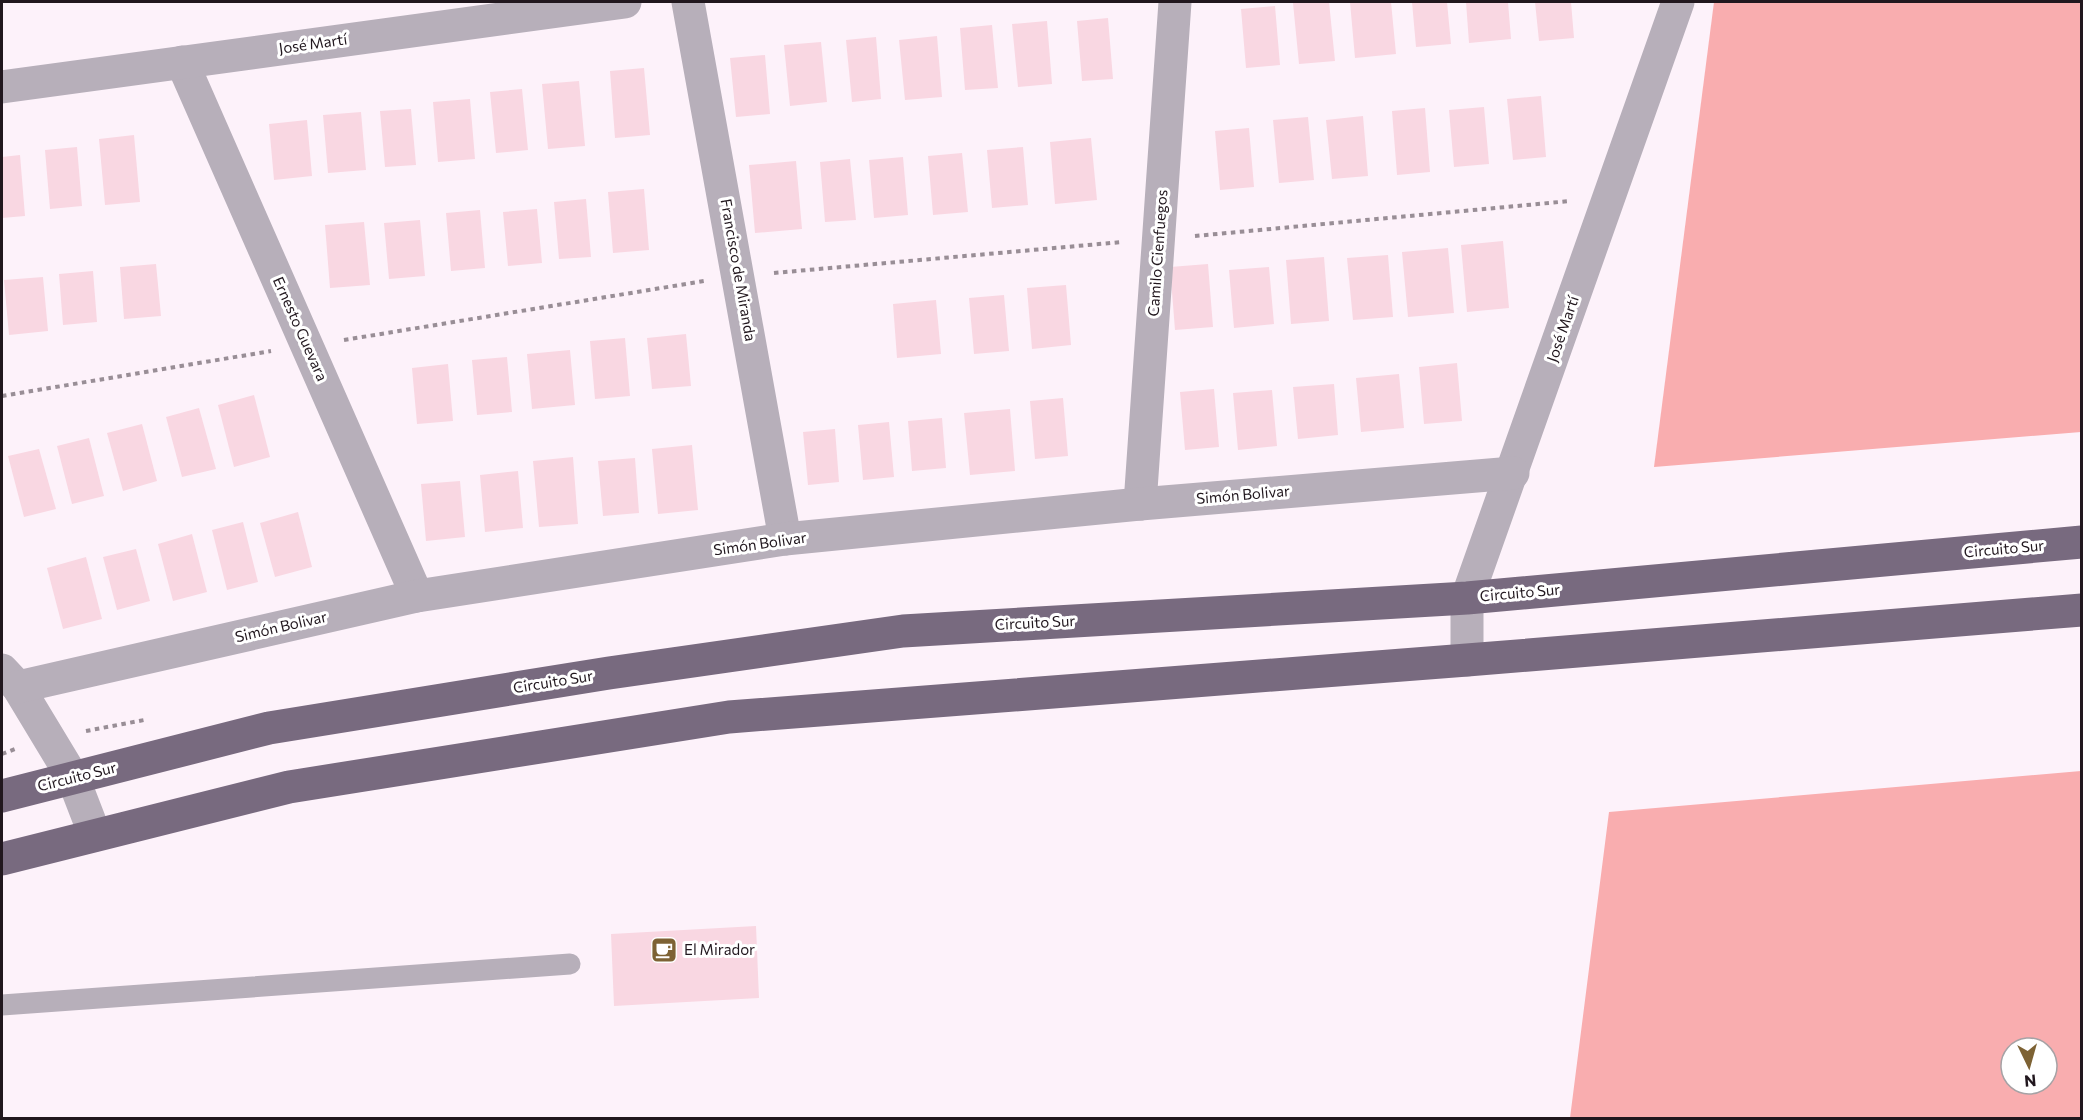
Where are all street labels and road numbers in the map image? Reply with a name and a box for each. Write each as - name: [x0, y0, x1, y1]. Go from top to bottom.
- street label: José Martí: [278, 29, 349, 57]
- street label: Camilo Cienfuegos: [1144, 189, 1170, 317]
- street label: Francisco de Miranda: [718, 197, 760, 343]
- street label: Ernesto Guevara: [270, 274, 332, 384]
- street label: José Martí: [1542, 292, 1582, 364]
- street label: Simón Bolivar: [1195, 481, 1290, 507]
- street label: Simón Bolivar: [712, 528, 808, 558]
- street label: Circuito Sur: [1963, 536, 2045, 560]
- street label: Circuito Sur: [1479, 580, 1561, 604]
- street label: Simón Bolivar: [233, 607, 329, 645]
- street label: Circuito Sur: [994, 611, 1076, 633]
- street label: Circuito Sur: [512, 666, 594, 696]
- street label: Circuito Sur: [35, 758, 118, 795]

